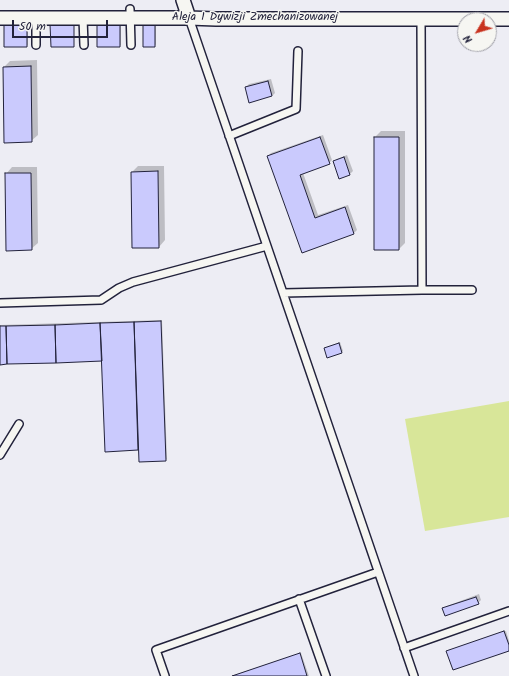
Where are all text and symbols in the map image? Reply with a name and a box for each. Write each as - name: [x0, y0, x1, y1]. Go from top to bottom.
- street label: Aleja 1 Dywizji Zmechanizowanej: [172, 11, 338, 25]
- scale bar: [14, 12, 110, 38]
- north arrow: [457, 12, 497, 52]
- text: 50 m: [19, 17, 46, 36]
- text: N: [459, 30, 478, 47]

